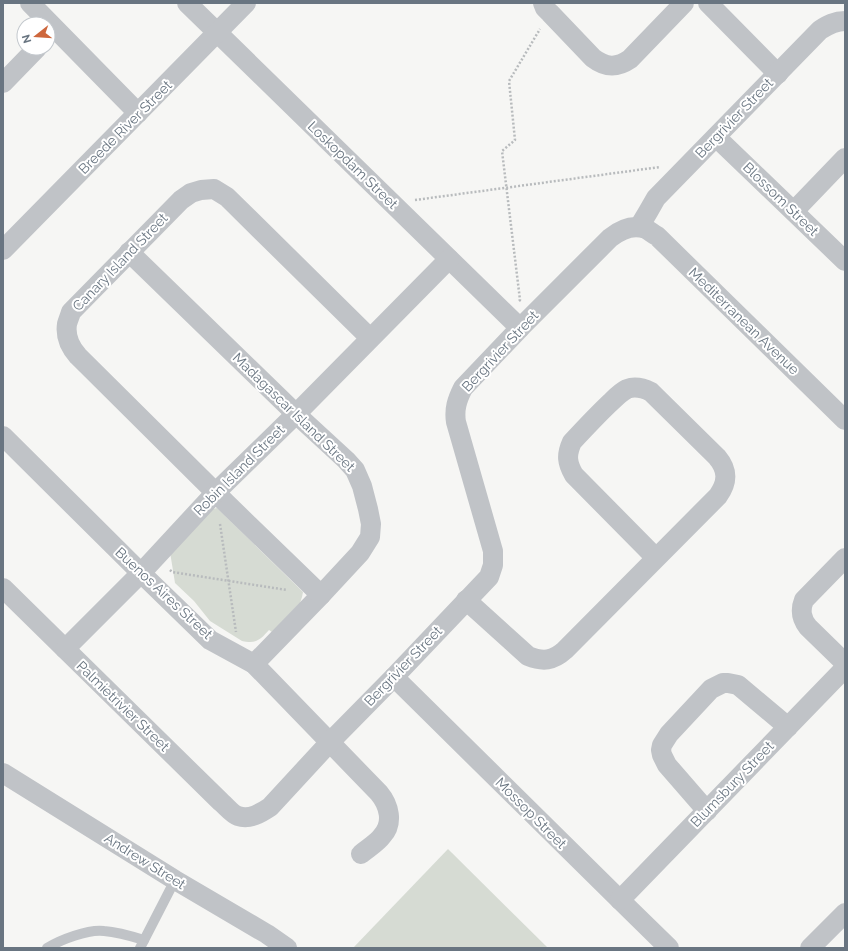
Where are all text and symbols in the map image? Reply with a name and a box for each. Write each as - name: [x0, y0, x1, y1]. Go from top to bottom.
- north arrow: [16, 16, 56, 56]
- text: N: [19, 33, 34, 45]
- street label: Bergrivier Street: [692, 75, 776, 161]
- street label: Breede River Street: [75, 77, 175, 177]
- street label: Loskopdam Street: [305, 118, 401, 212]
- street label: Blossom Street: [740, 159, 822, 239]
- street label: Canary Island Street: [69, 210, 171, 314]
- street label: Mediterranean Avenue: [686, 264, 802, 378]
- street label: Bergrivier Street: [458, 307, 542, 395]
- street label: Madagascar Island Street: [230, 349, 359, 475]
- street label: Robin Island Street: [190, 421, 288, 519]
- street label: Buenos Aires Street: [112, 544, 216, 642]
- street label: Bergrivier Street: [361, 623, 445, 709]
- street label: Palmietrivier Street: [73, 658, 173, 755]
- street label: Blumsbury Street: [687, 738, 777, 830]
- street label: Mossop Street: [492, 774, 570, 852]
- street label: Andrew Street: [102, 830, 189, 892]

